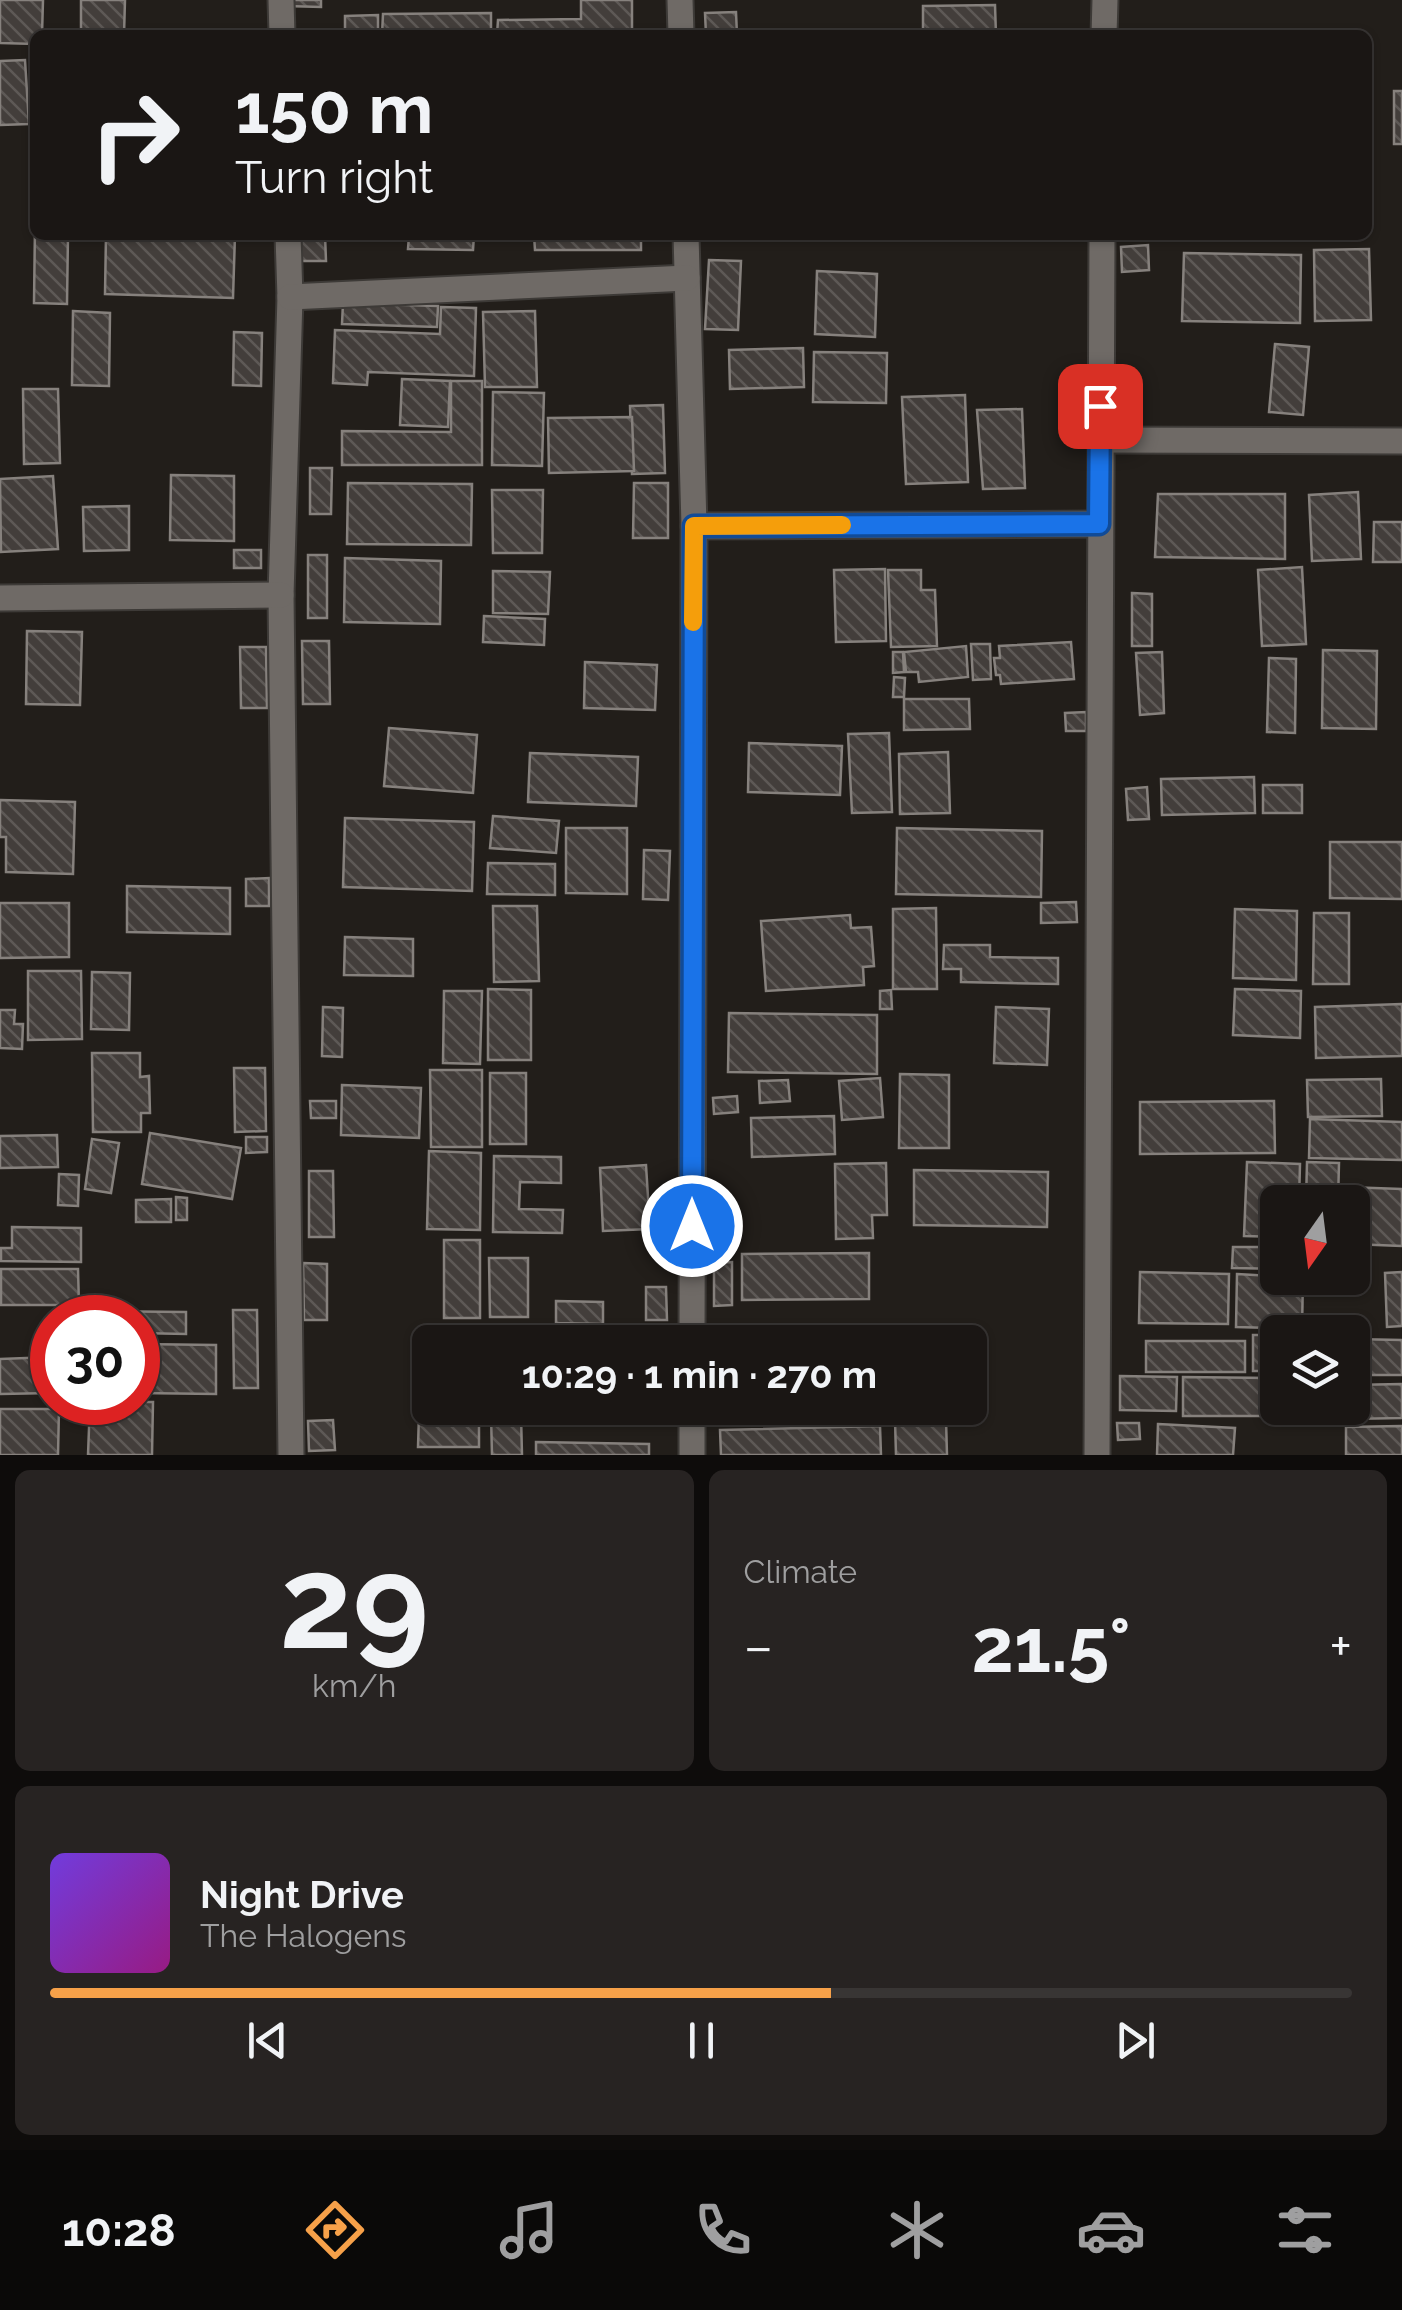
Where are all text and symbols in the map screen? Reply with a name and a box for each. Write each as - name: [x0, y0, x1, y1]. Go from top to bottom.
- text: 150 m: [235, 67, 433, 149]
- icon: right: [70, 70, 200, 200]
- text: Turn right: [235, 151, 433, 204]
- pin: [1058, 364, 1143, 449]
- icon: arrive: [1073, 379, 1128, 434]
- position arrow: [640, 1174, 744, 1278]
- north arrow: [1260, 1185, 1370, 1295]
- map controls: [1260, 1185, 1370, 1425]
- speed limit sign: 30: [30, 1295, 160, 1425]
- button: layers: [1260, 1315, 1370, 1425]
- text: 10:29 · 1 min · 270 m: [522, 1352, 877, 1397]
- text: 29: [279, 1526, 429, 1678]
- text: Climate: [744, 1553, 857, 1590]
- text: 21.5°: [972, 1601, 1131, 1690]
- text: −: [744, 1614, 773, 1679]
- text: +: [1329, 1614, 1352, 1679]
- text: km/h: [312, 1667, 396, 1704]
- text: Night Drive: [200, 1872, 404, 1917]
- text: The Halogens: [200, 1917, 406, 1954]
- icon: previous: [240, 2013, 295, 2068]
- icon: pause: [674, 2013, 729, 2068]
- icon: next: [1108, 2013, 1163, 2068]
- icon: directions: [300, 2195, 370, 2265]
- icon: music: [494, 2195, 564, 2265]
- icon: phone: [688, 2195, 758, 2265]
- icon: climate: [882, 2195, 952, 2265]
- icon: car: [1076, 2195, 1146, 2265]
- icon: filters: [1270, 2195, 1340, 2265]
- text: 10:28: [62, 2204, 176, 2257]

